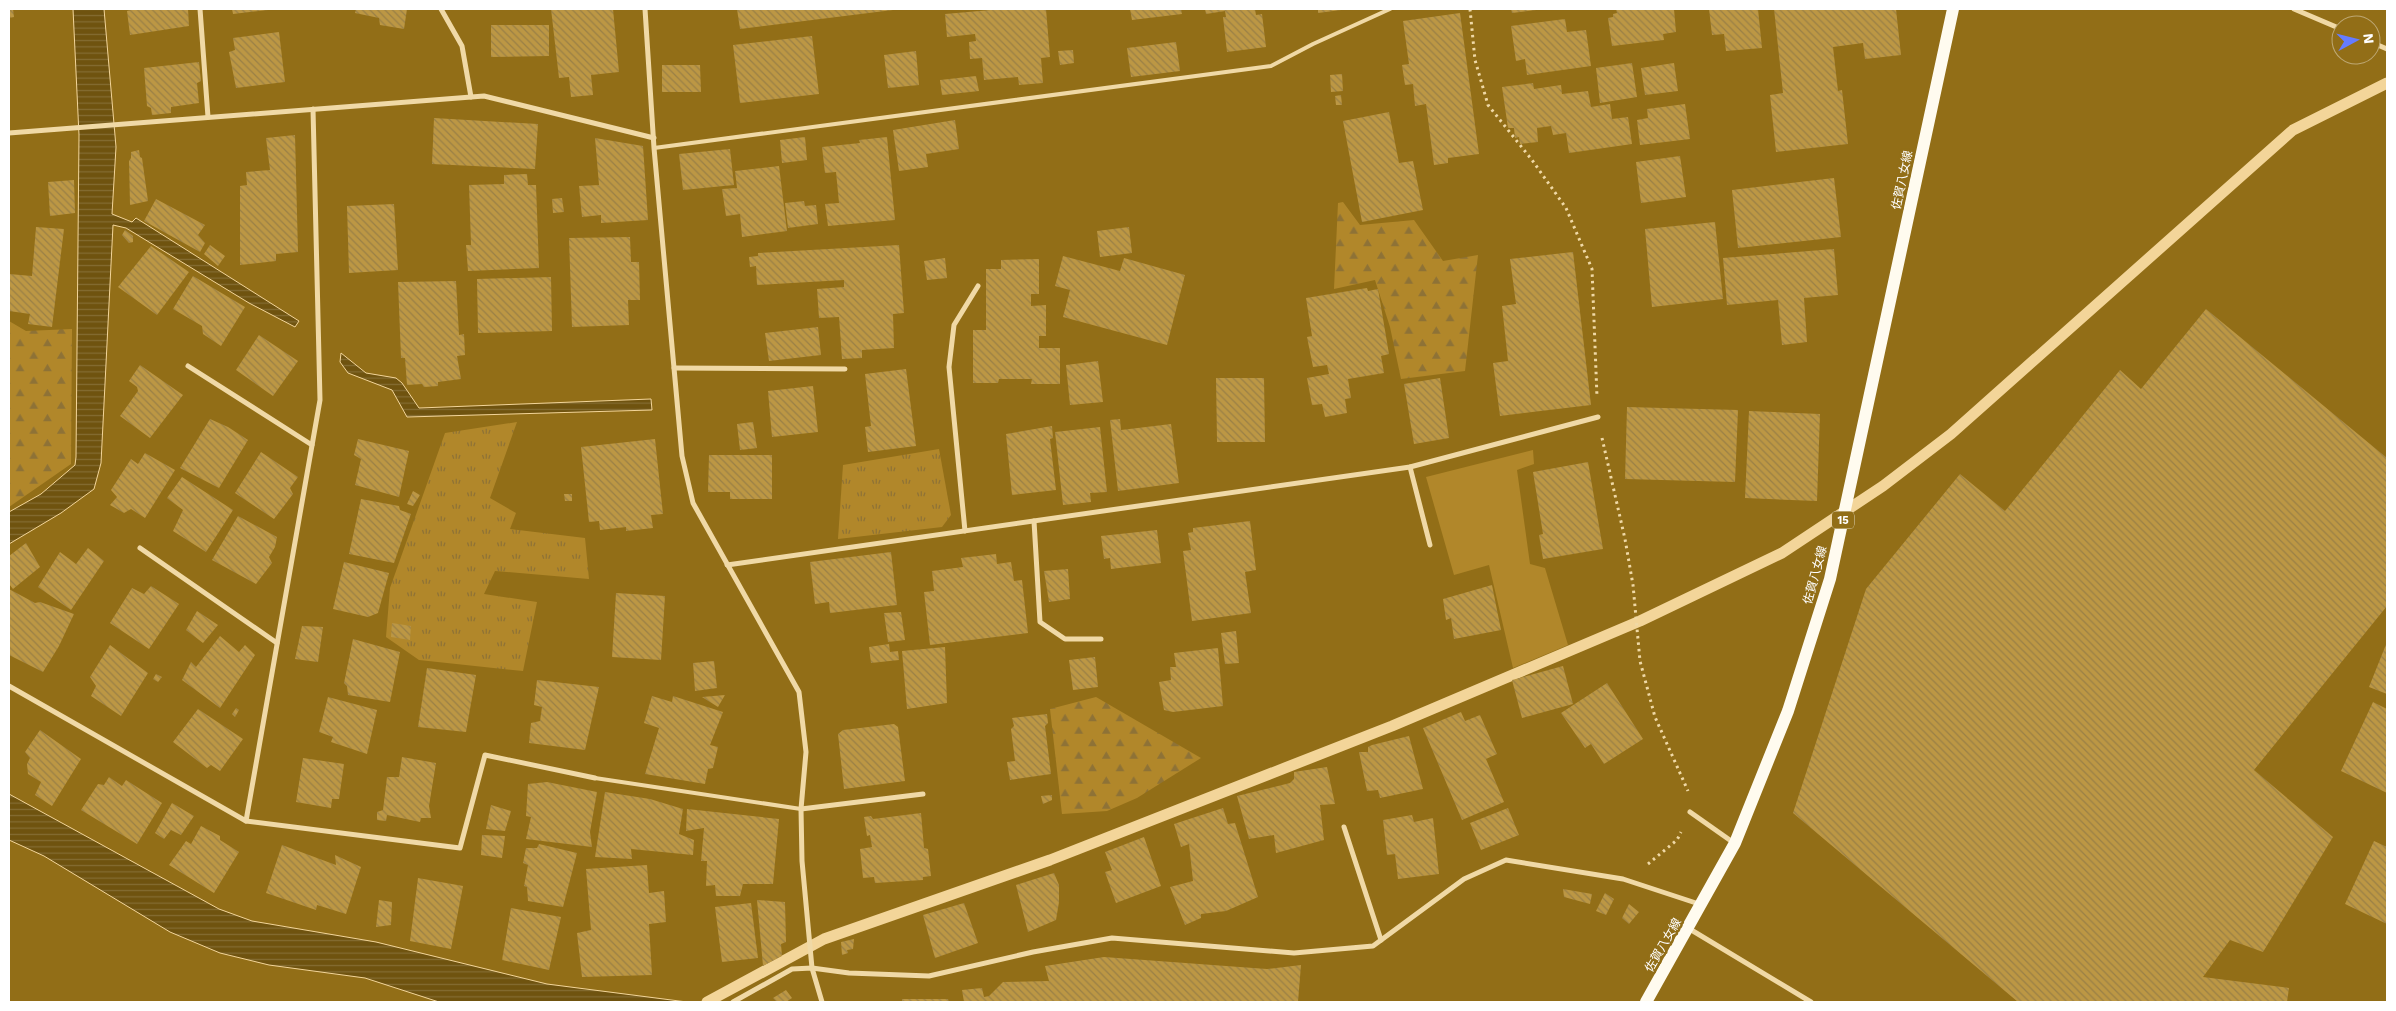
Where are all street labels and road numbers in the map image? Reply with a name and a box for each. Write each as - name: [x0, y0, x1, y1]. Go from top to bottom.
- street label: 佐賀八女線: [1889, 149, 1915, 211]
- road number: 15: [1832, 512, 1854, 528]
- street label: 佐賀八女線: [1800, 544, 1830, 606]
- street label: 佐賀八女線: [1642, 916, 1684, 974]

